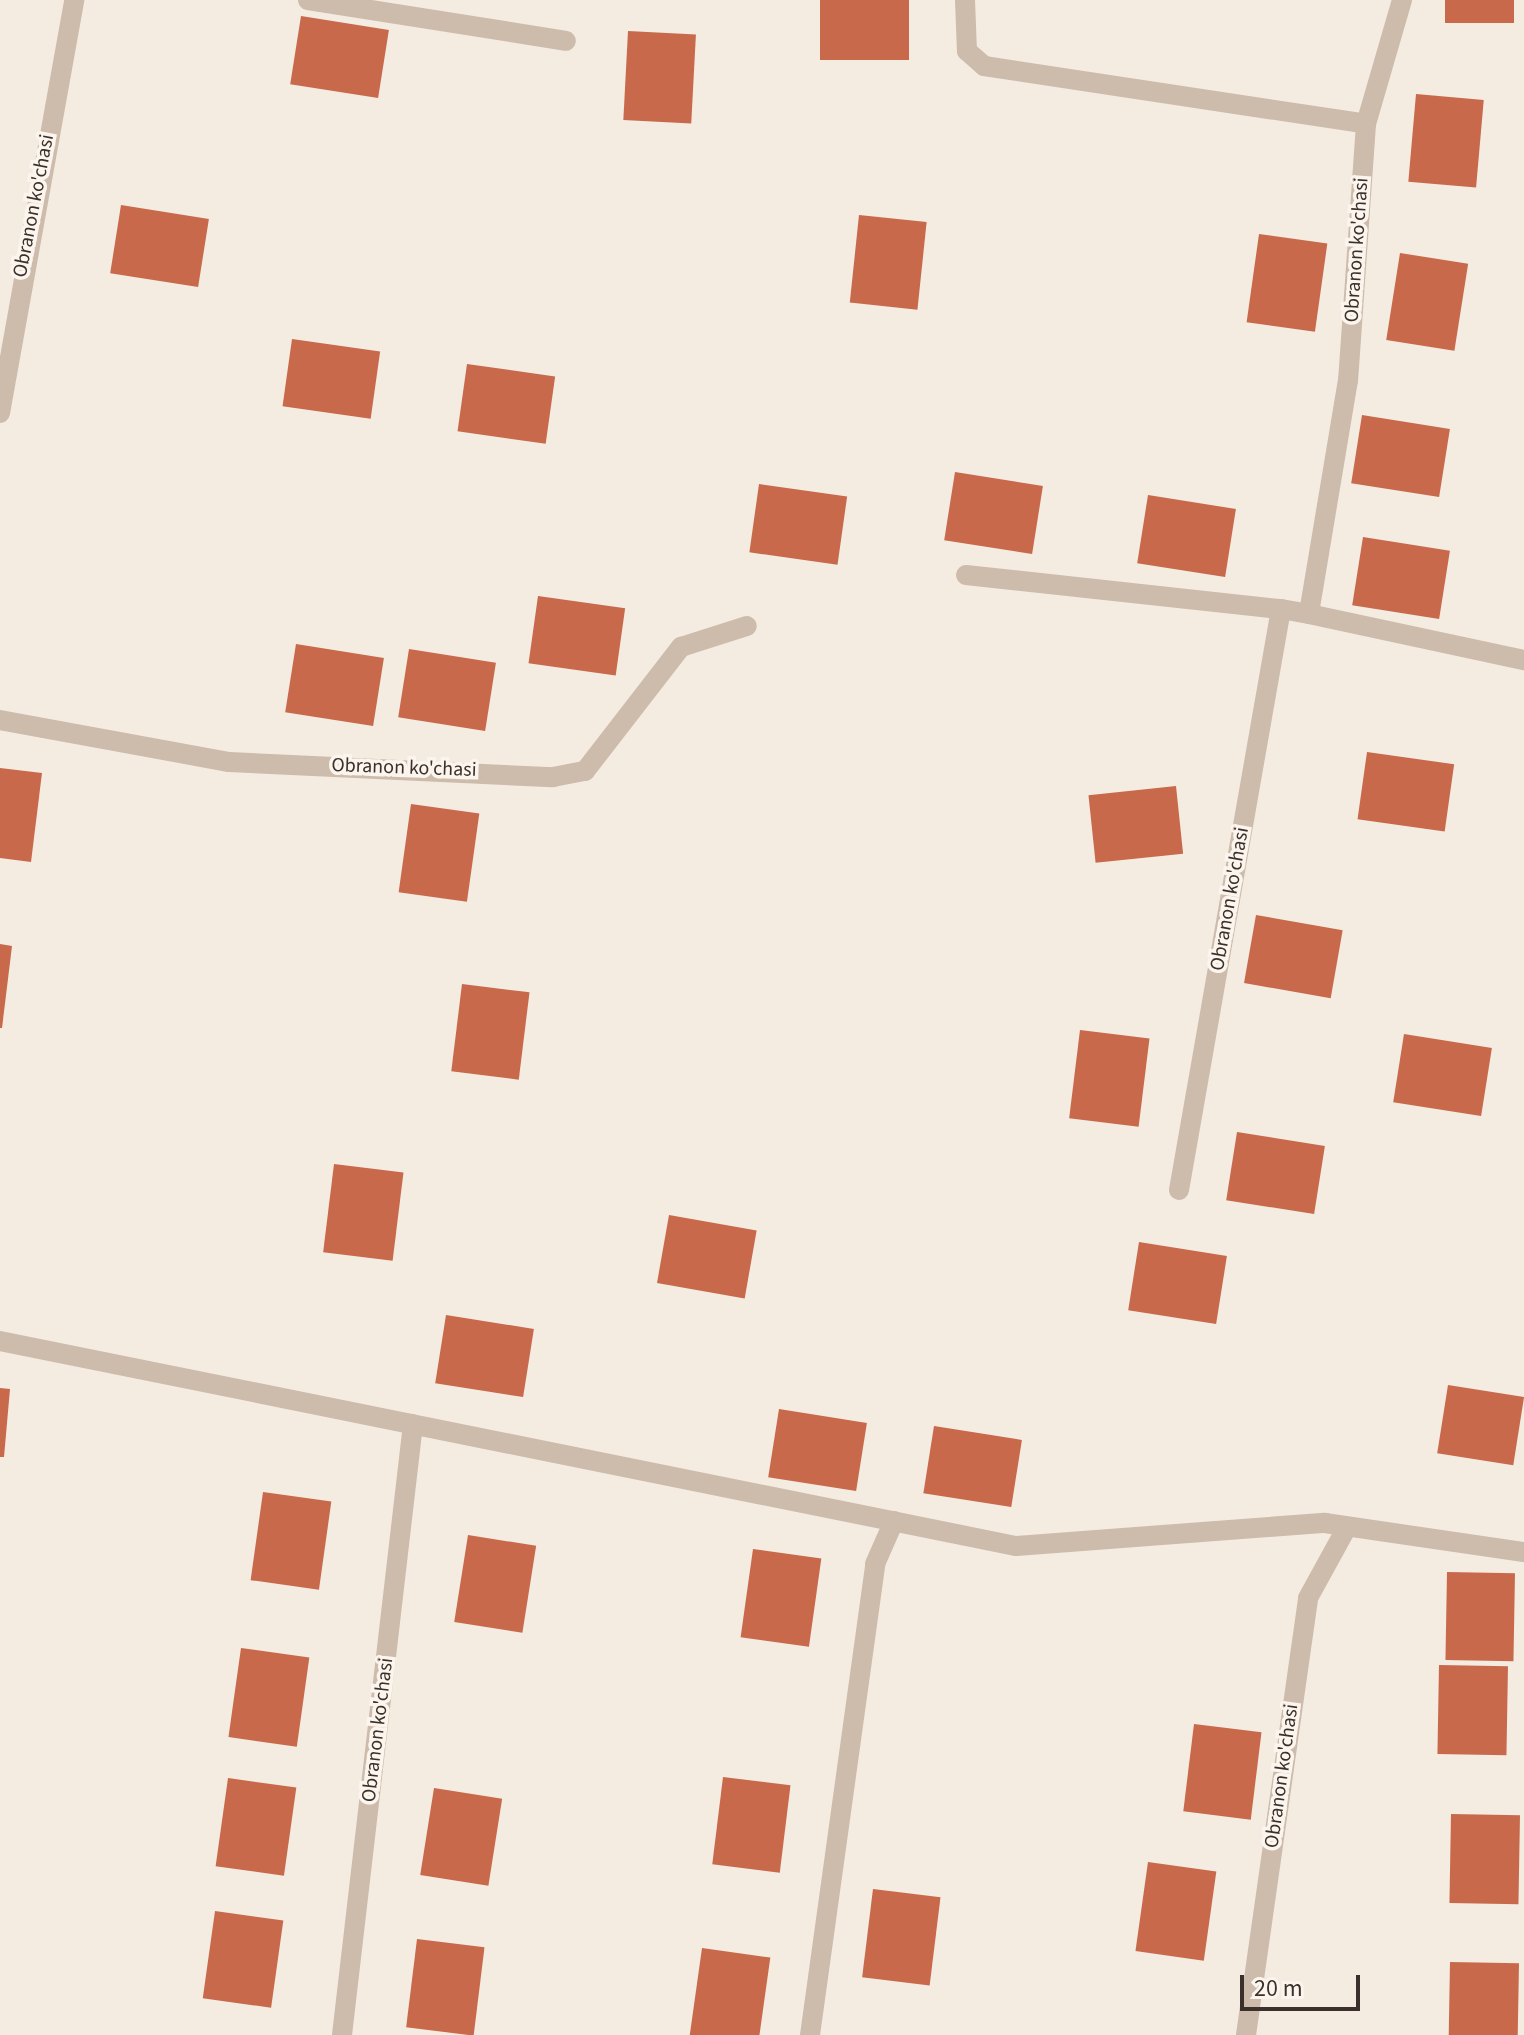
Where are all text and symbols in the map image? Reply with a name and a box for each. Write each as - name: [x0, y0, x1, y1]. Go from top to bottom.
- street label: Obranon ko'chasi: [8, 132, 60, 280]
- street label: Obranon ko'chasi: [1340, 177, 1374, 323]
- street label: Obranon ko'chasi: [331, 753, 477, 783]
- street label: Obranon ko'chasi: [1206, 825, 1254, 973]
- street label: Obranon ko'chasi: [357, 1656, 399, 1804]
- street label: Obranon ko'chasi: [1260, 1702, 1304, 1850]
- scale bar: [1244, 1959, 1364, 2009]
- text: 20 m: [1254, 1971, 1303, 2006]

